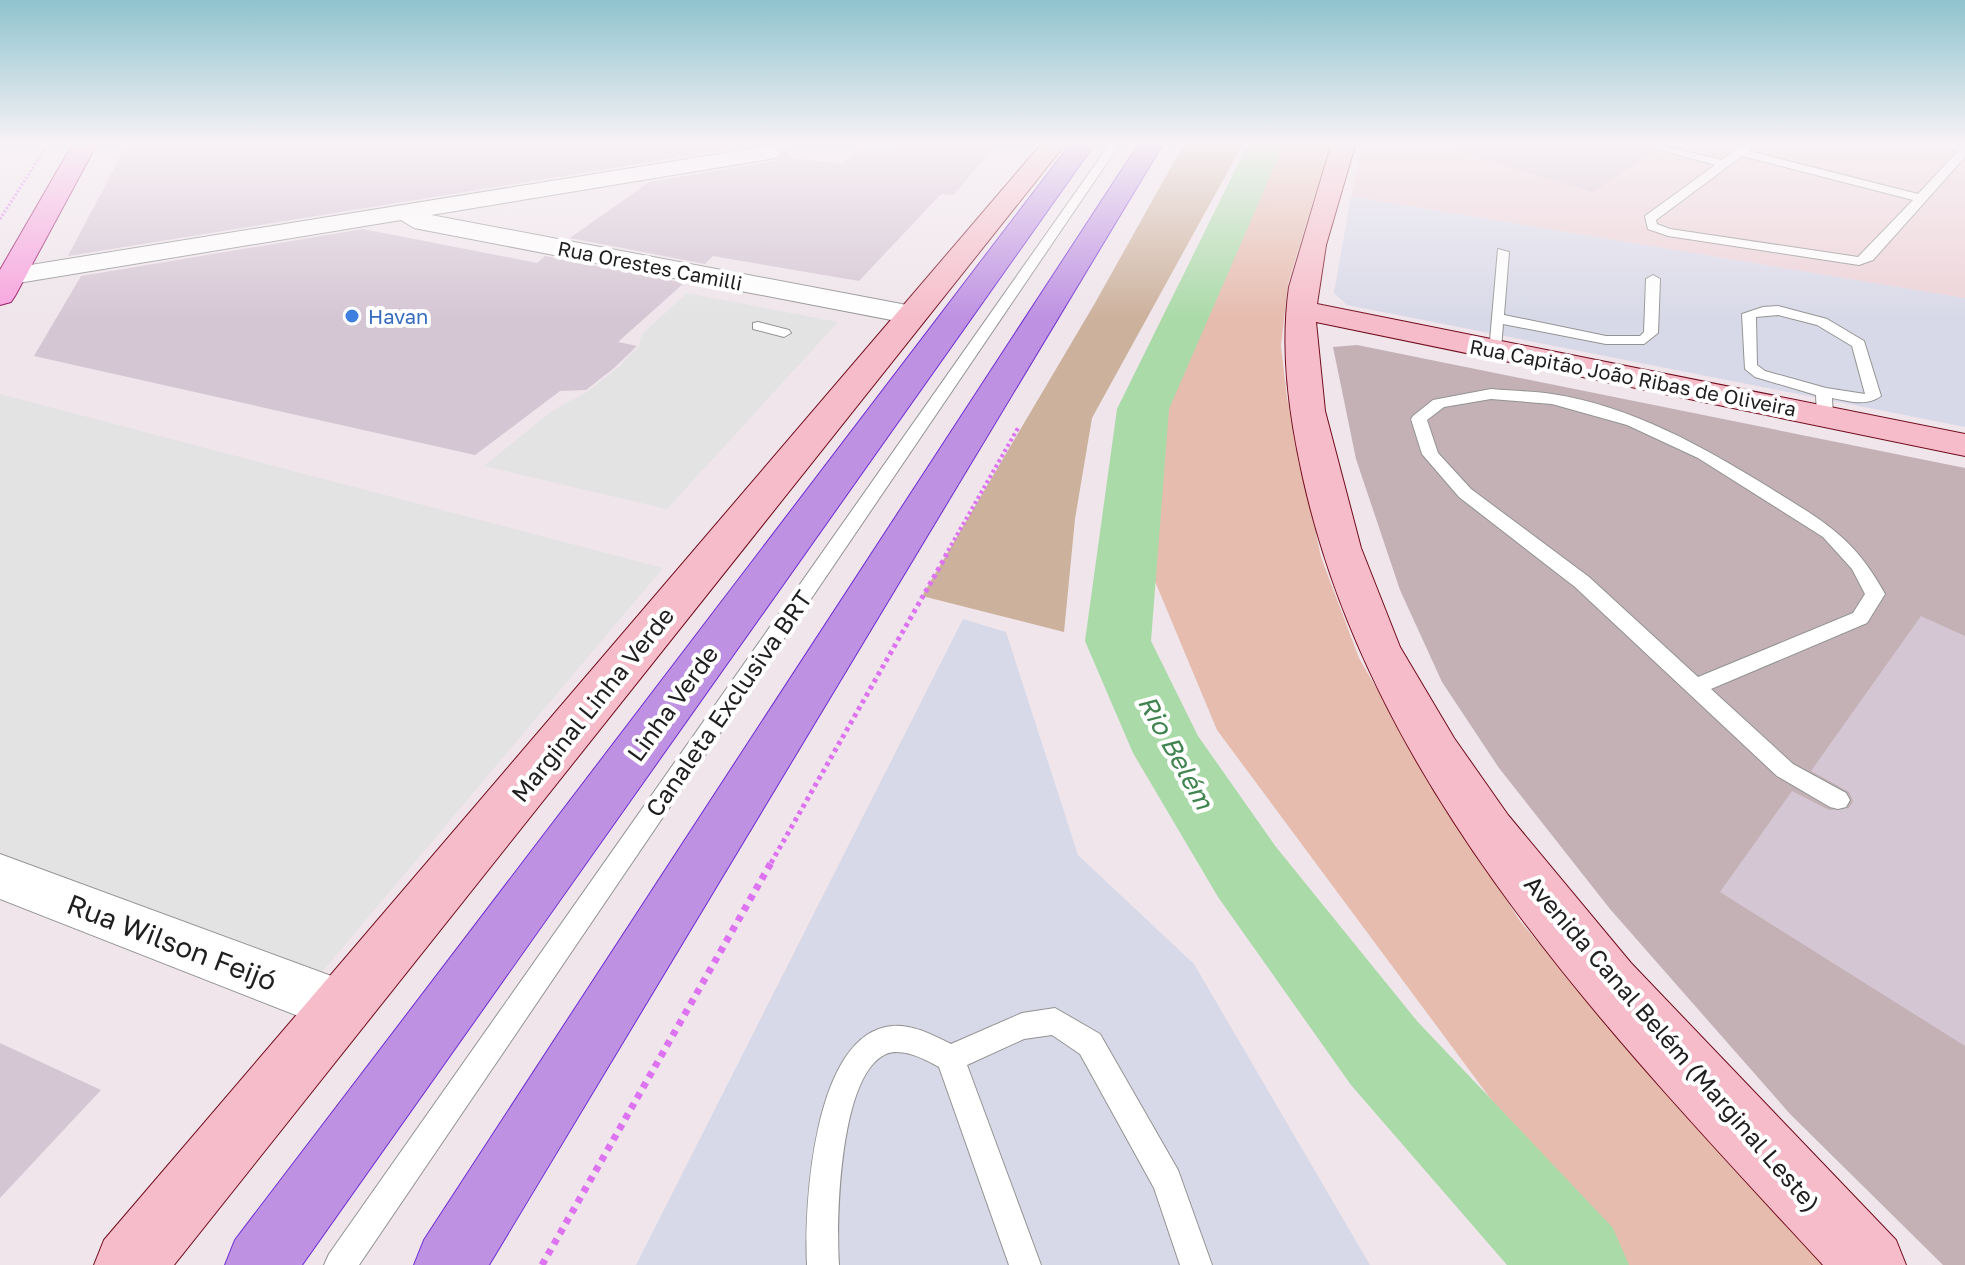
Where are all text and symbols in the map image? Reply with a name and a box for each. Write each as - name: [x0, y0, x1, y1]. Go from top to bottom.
- street label: Rua Orestes Camilli: [556, 235, 744, 295]
- place label: Havan: [368, 304, 428, 328]
- marker: Havan: [343, 307, 361, 325]
- street label: Rua Capitão João Ribas de Oliveira: [1468, 334, 1798, 420]
- street label: Canaleta Exclusiva BRT: [639, 584, 817, 822]
- street label: Marginal Linha Verde: [505, 601, 679, 807]
- street label: Linha Verde: [620, 640, 724, 766]
- water label: Rio Belém: [1132, 690, 1220, 815]
- street label: Avenida Canal Belém (Marginal Leste): [1519, 869, 1827, 1217]
- street label: Rua Wilson Feijó: [63, 887, 281, 997]

